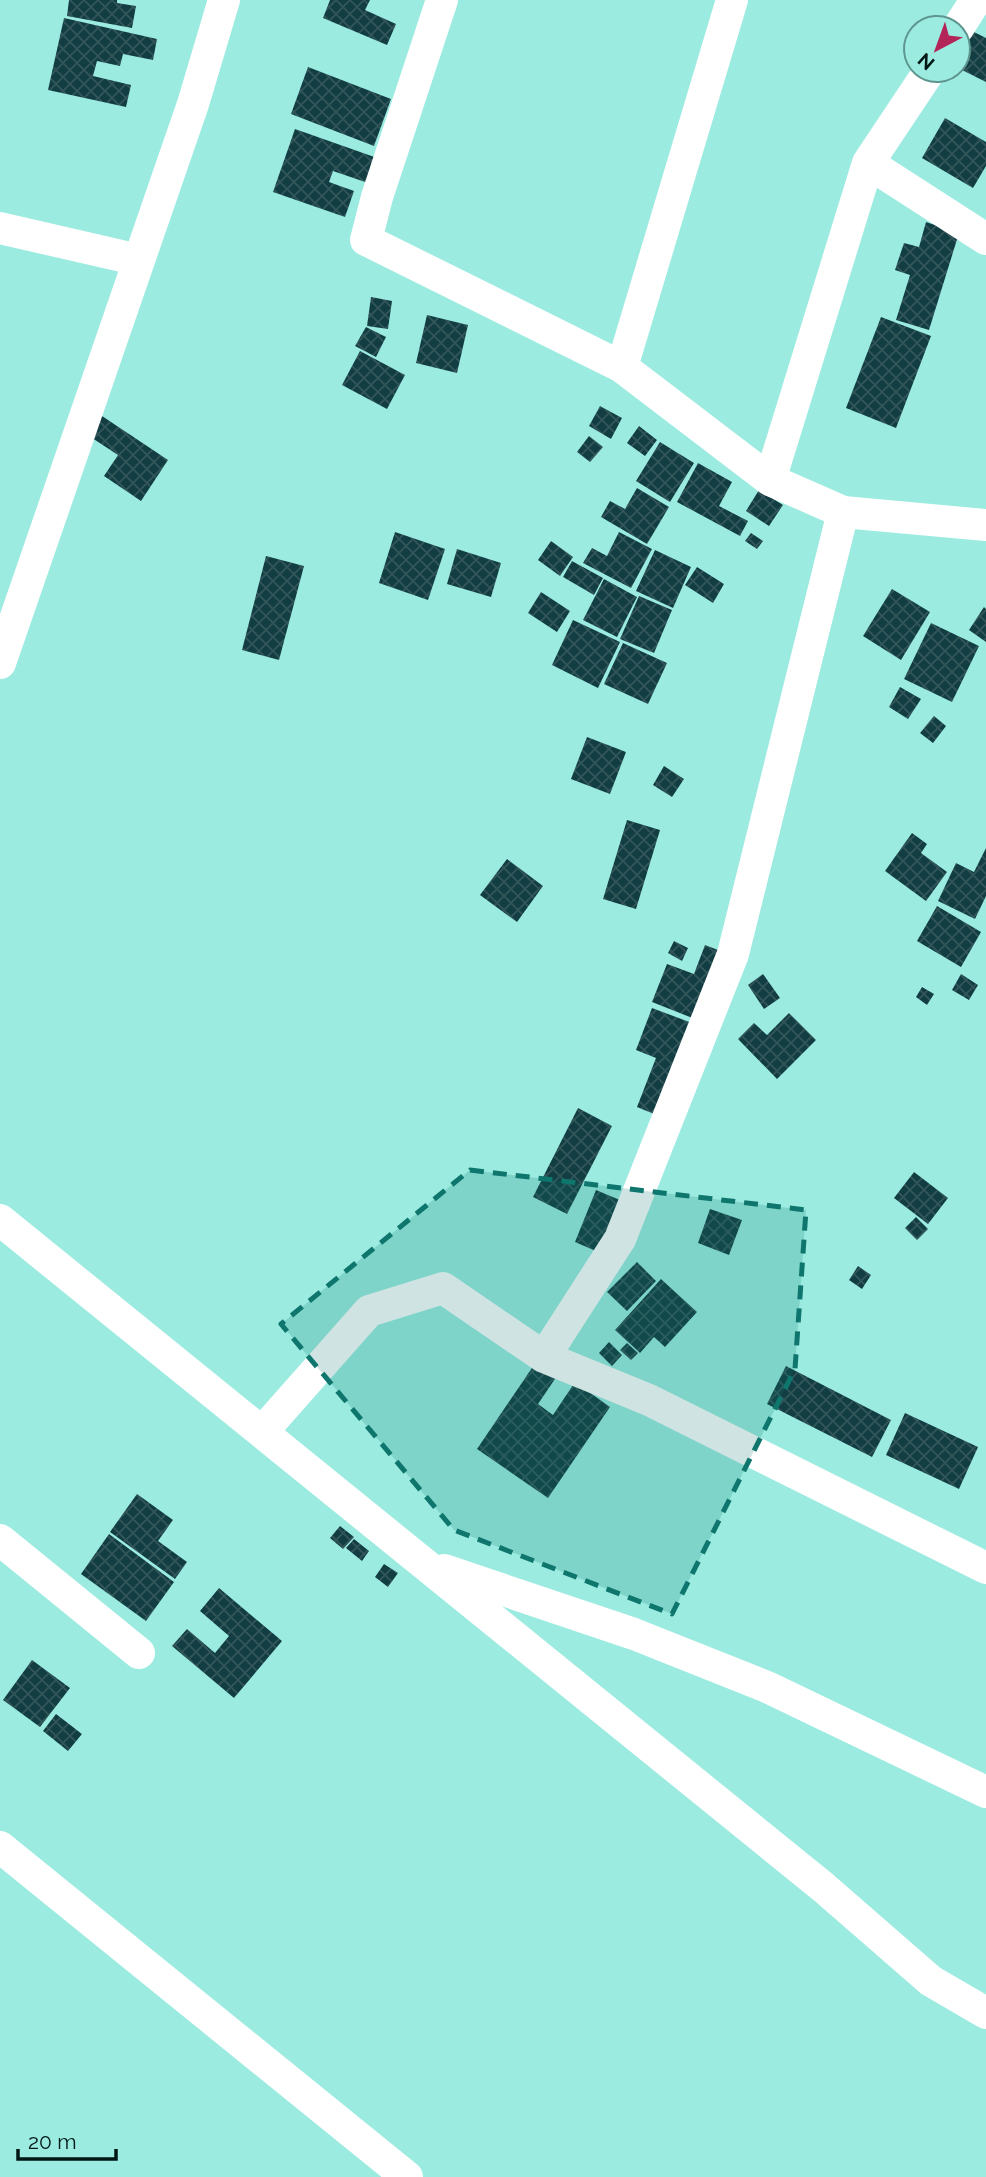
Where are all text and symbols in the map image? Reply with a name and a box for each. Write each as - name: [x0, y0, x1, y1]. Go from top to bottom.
- north arrow: [902, 14, 972, 84]
- text: N: [913, 49, 939, 75]
- scale bar: [18, 2118, 116, 2162]
- text: 20 m: [28, 2129, 76, 2154]

